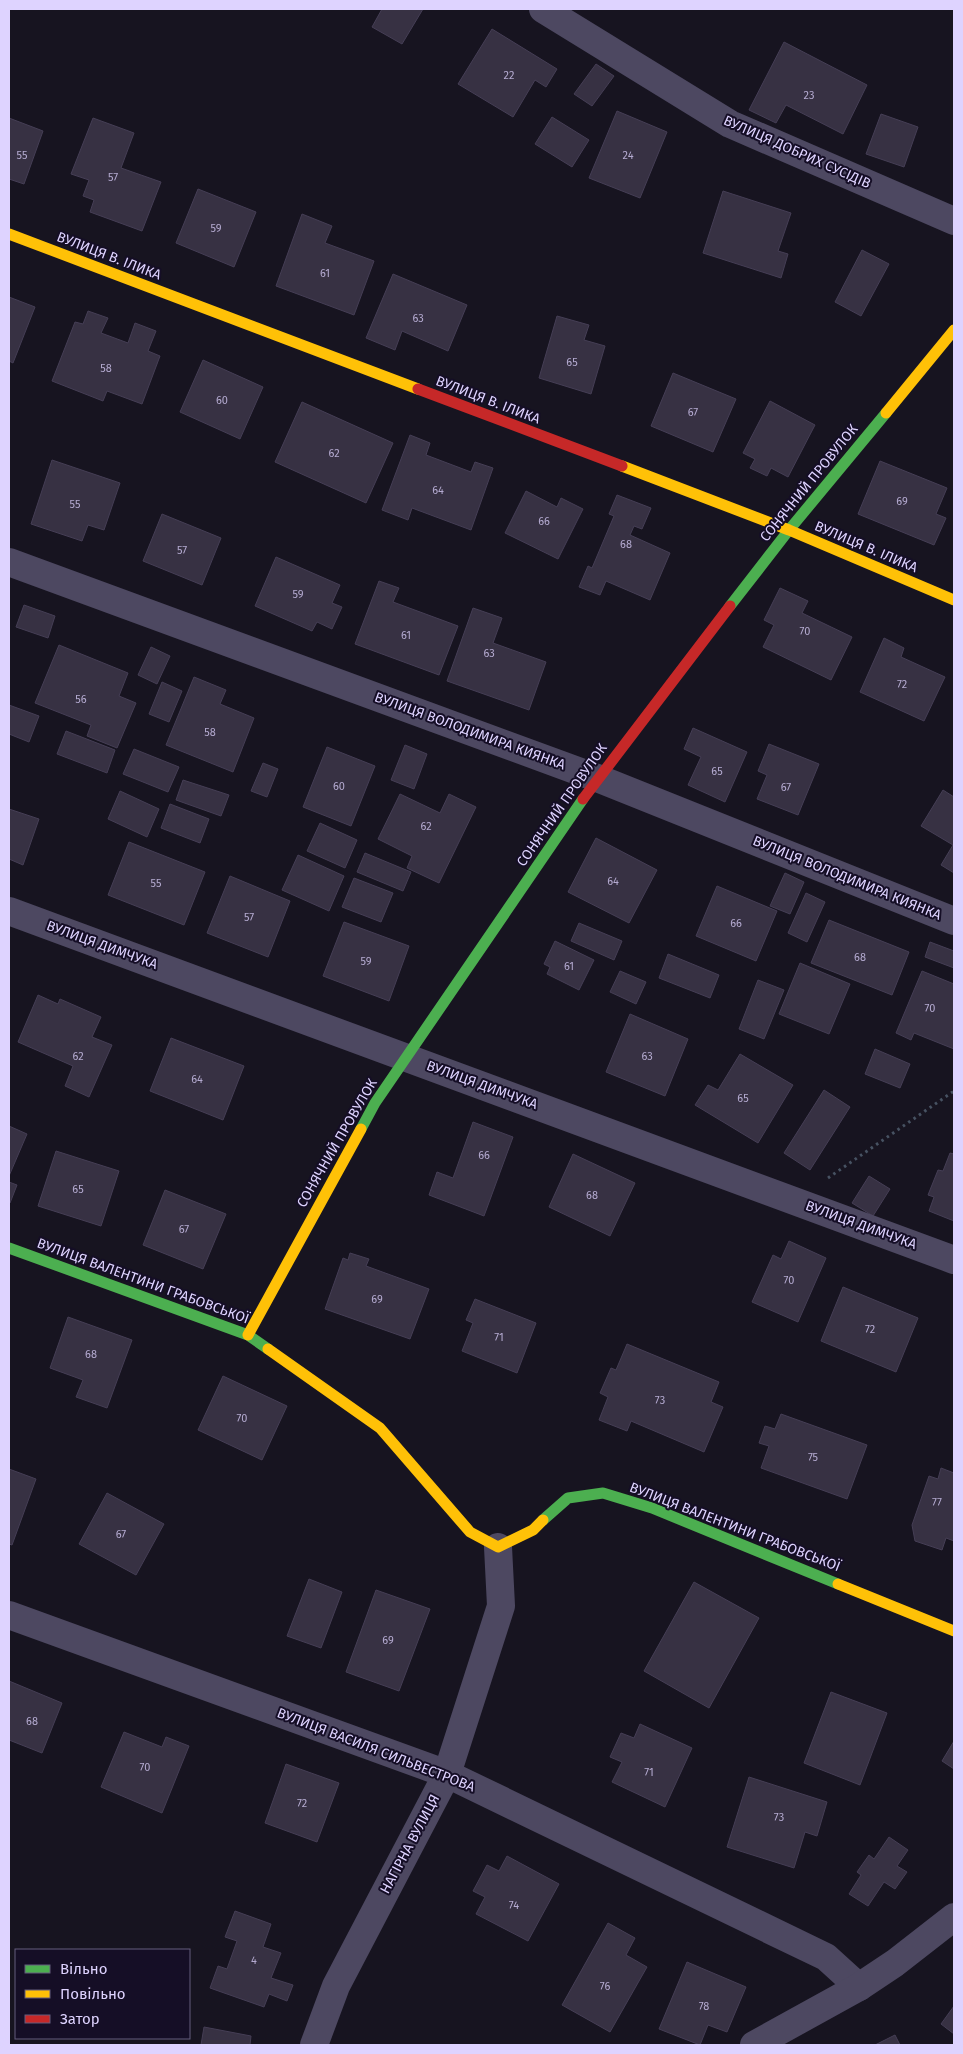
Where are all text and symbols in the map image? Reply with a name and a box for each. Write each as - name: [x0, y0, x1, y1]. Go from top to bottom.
- house number: 22: [504, 69, 514, 82]
- house number: 23: [804, 89, 814, 102]
- street label: ВУЛИЦЯ ДОБРИХ СУСІДІВ: [721, 112, 873, 192]
- house number: 55: [17, 149, 28, 162]
- house number: 24: [623, 149, 634, 162]
- house number: 57: [108, 171, 118, 184]
- house number: 59: [210, 222, 222, 235]
- street label: ВУЛИЦЯ В. ІЛИКА: [54, 228, 164, 284]
- house number: 61: [320, 267, 330, 280]
- house number: 63: [412, 312, 424, 325]
- house number: 65: [566, 356, 578, 369]
- house number: 58: [100, 362, 112, 375]
- street label: ВУЛИЦЯ В. ІЛИКА: [433, 372, 543, 428]
- house number: 60: [216, 394, 228, 407]
- house number: 67: [688, 406, 698, 419]
- street label: СОНЯЧНИЙ ПРОВУЛОК: [756, 420, 862, 545]
- house number: 62: [328, 447, 340, 460]
- house number: 64: [432, 484, 444, 497]
- house number: 69: [896, 495, 908, 508]
- house number: 55: [70, 498, 81, 511]
- house number: 66: [538, 515, 550, 528]
- street label: ВУЛИЦЯ В. ІЛИКА: [812, 518, 920, 576]
- house number: 68: [620, 538, 632, 551]
- house number: 57: [177, 544, 187, 557]
- house number: 59: [292, 588, 304, 601]
- house number: 70: [800, 625, 810, 638]
- house number: 61: [401, 629, 411, 642]
- house number: 63: [483, 647, 495, 660]
- house number: 72: [897, 678, 907, 691]
- street label: ВУЛИЦЯ ВОЛОДИМИРА КИЯНКА: [372, 688, 568, 774]
- house number: 56: [75, 693, 87, 706]
- house number: 58: [204, 726, 216, 739]
- street label: СОНЯЧНИЙ ПРОВУЛОК: [513, 740, 611, 870]
- house number: 65: [711, 765, 723, 778]
- house number: 60: [333, 780, 345, 793]
- house number: 67: [781, 781, 791, 794]
- house number: 62: [420, 820, 432, 833]
- street label: ВУЛИЦЯ ВОЛОДИМИРА КИЯНКА: [750, 832, 944, 924]
- house number: 64: [607, 875, 619, 888]
- house number: 55: [151, 877, 162, 890]
- house number: 57: [244, 911, 254, 924]
- street label: ВУЛИЦЯ ДИМЧУКА: [44, 917, 160, 973]
- house number: 66: [730, 917, 742, 930]
- house number: 68: [854, 951, 866, 964]
- house number: 59: [360, 955, 372, 968]
- house number: 61: [564, 960, 574, 973]
- house number: 70: [925, 1002, 935, 1015]
- house number: 62: [72, 1050, 84, 1063]
- house number: 63: [641, 1050, 653, 1063]
- street label: ВУЛИЦЯ ДИМЧУКА: [424, 1057, 540, 1113]
- house number: 64: [191, 1073, 203, 1086]
- street label: СОНЯЧНИЙ ПРОВУЛОК: [293, 1075, 381, 1210]
- house number: 65: [737, 1092, 749, 1105]
- house number: 66: [478, 1149, 490, 1162]
- house number: 65: [72, 1183, 84, 1196]
- house number: 68: [586, 1189, 598, 1202]
- street label: ВУЛИЦЯ ДИМЧУКА: [803, 1197, 919, 1253]
- house number: 67: [179, 1223, 189, 1236]
- street label: ВУЛИЦЯ ВАЛЕНТИНИ ГРАБОВСЬКОЇ: [35, 1235, 252, 1328]
- house number: 70: [784, 1274, 794, 1287]
- house number: 69: [371, 1293, 383, 1306]
- house number: 72: [865, 1323, 875, 1336]
- house number: 71: [494, 1331, 504, 1344]
- house number: 68: [85, 1348, 97, 1361]
- house number: 73: [655, 1394, 665, 1407]
- house number: 70: [237, 1412, 247, 1425]
- house number: 75: [808, 1451, 819, 1464]
- street label: ВУЛИЦЯ ВАЛЕНТИНИ ГРАБОВСЬКОЇ: [627, 1479, 844, 1575]
- house number: 77: [932, 1496, 942, 1509]
- house number: 67: [116, 1528, 126, 1541]
- house number: 69: [382, 1634, 394, 1647]
- street label: ВУЛИЦЯ ВАСИЛЯ СИЛЬВЕСТРОВА: [275, 1704, 477, 1796]
- house number: 68: [26, 1715, 38, 1728]
- house number: 70: [140, 1761, 150, 1774]
- house number: 71: [644, 1766, 654, 1779]
- street label: НАГІРНА ВУЛИЦЯ: [377, 1791, 443, 1897]
- house number: 72: [297, 1797, 307, 1810]
- house number: 73: [774, 1811, 784, 1824]
- house number: 74: [509, 1899, 519, 1912]
- legend: [15, 1949, 190, 2039]
- house number: 4: [251, 1954, 257, 1967]
- text: Вільно: [60, 1960, 107, 1978]
- house number: 76: [600, 1980, 610, 1993]
- text: Повільно: [60, 1985, 126, 2003]
- house number: 78: [699, 2000, 709, 2013]
- text: Затор: [60, 2010, 100, 2028]

